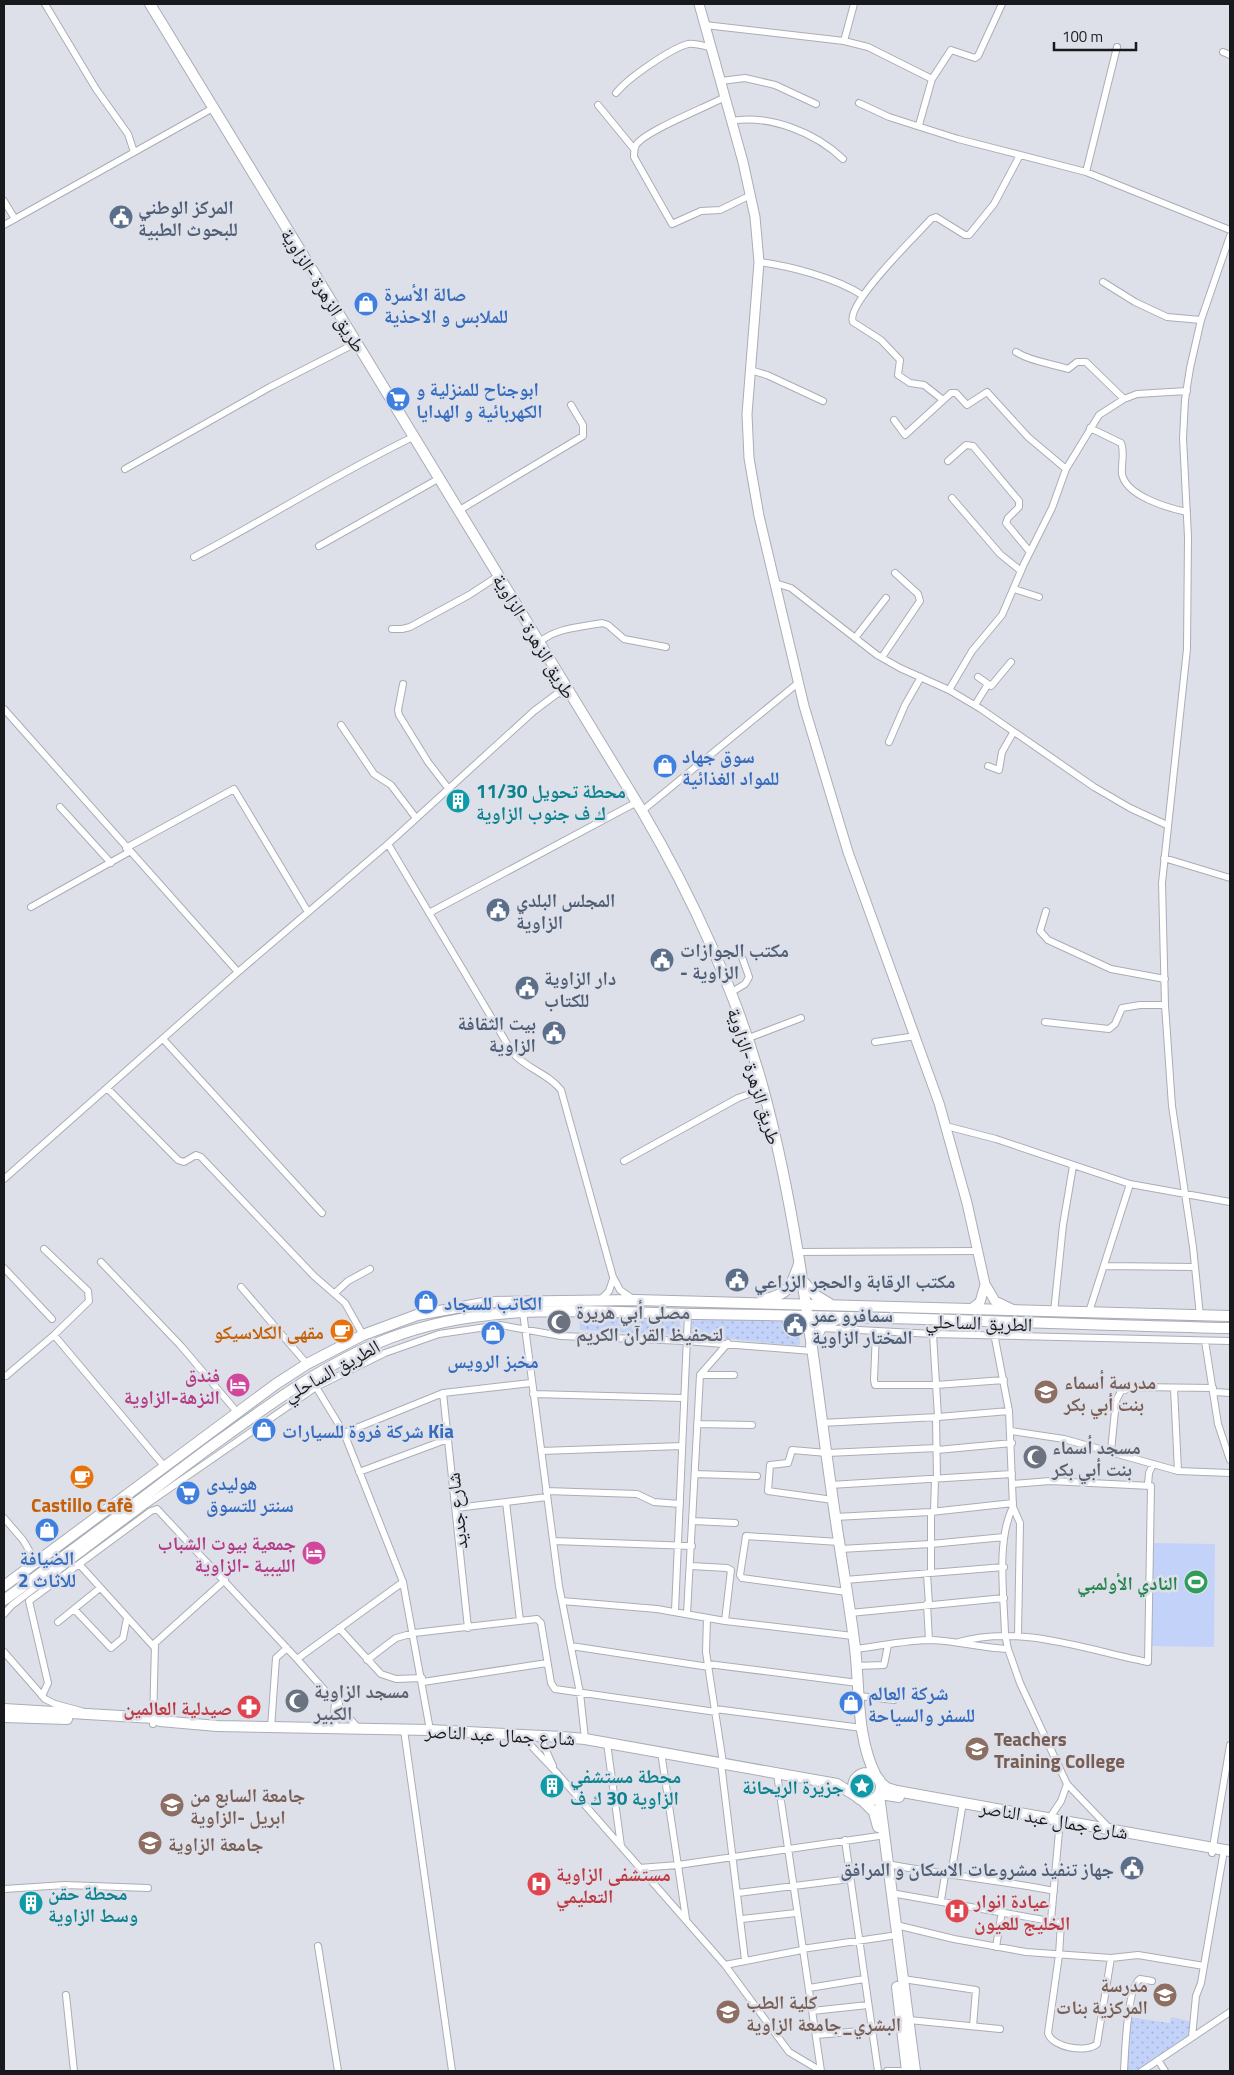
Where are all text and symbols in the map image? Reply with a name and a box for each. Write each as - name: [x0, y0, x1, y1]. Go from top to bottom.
- scale bar: [1054, 20, 1136, 52]
- text: 100 m: [1062, 25, 1103, 48]
- place label: المركز الوطني للبحوث الطبية: [138, 192, 238, 243]
- public building icon: المركز الوطني للبحوث الطبية: [108, 204, 134, 230]
- street label: طريق الزهرة -الزاوية: [274, 222, 374, 358]
- place label: صالة الأسرة للملابس و الاحذية: [384, 279, 508, 330]
- shop icon: صالة الأسرة للملابس و الاحذية: [353, 291, 379, 317]
- place label: ابوجناح للمنزلية و الكهربائية و الهدايا: [416, 374, 543, 425]
- supermarket icon: ابوجناح للمنزلية و الكهربائية و الهدايا: [385, 386, 411, 412]
- street label: طريق الزهرة -الزاوية: [486, 568, 584, 704]
- place label: سوق جهاد للمواد الغذائية: [682, 741, 779, 792]
- shop icon: سوق جهاد للمواد الغذائية: [652, 753, 678, 779]
- place label: محطة تحويل 11/30 ك ف جنوب الزاوية: [476, 776, 626, 827]
- building icon: محطة تحويل 11/30 ك ف جنوب الزاوية: [445, 788, 471, 814]
- place label: المجلس البلدي الزاوية: [516, 885, 615, 936]
- public building icon: المجلس البلدي الزاوية: [485, 897, 511, 923]
- place label: مكتب الجوازات - الزاوية: [680, 935, 789, 986]
- public building icon: مكتب الجوازات - الزاوية: [649, 947, 675, 973]
- place label: دار الزاوية للكتاب: [544, 963, 616, 1014]
- public building icon: دار الزاوية للكتاب: [514, 975, 540, 1001]
- street label: طريق الزهرة -الزاوية: [720, 1004, 790, 1148]
- place label: بيت الثقافة الزاوية: [458, 1008, 536, 1059]
- public building icon: بيت الثقافة الزاوية: [541, 1020, 567, 1046]
- place label: مكتب الرقابة والحجر الزراعي: [754, 1266, 955, 1296]
- public building icon: مكتب الرقابة والحجر الزراعي: [724, 1267, 750, 1293]
- place label: الكاتب للسجاد: [444, 1288, 542, 1317]
- shop icon: الكاتب للسجاد: [413, 1289, 439, 1315]
- place label: مصلى أبي هريرة لتحفيظ القرآن الكريم: [576, 1297, 723, 1348]
- place label: سمافرو عمر المختار الزاوية: [811, 1300, 913, 1351]
- street label: الطريق الساحلي: [925, 1306, 1033, 1340]
- mosque icon: مصلى أبي هريرة لتحفيظ القرآن الكريم: [546, 1309, 572, 1335]
- public building icon: سمافرو عمر المختار الزاوية: [782, 1312, 808, 1338]
- place label: مقهى الكلاسيكو: [214, 1317, 324, 1346]
- cafe icon: مقهى الكلاسيكو: [329, 1318, 355, 1344]
- shop icon: مخبز الرويس: [480, 1320, 506, 1346]
- street label: الطريق الساحلي: [277, 1331, 386, 1410]
- place label: مخبز الرويس: [447, 1346, 539, 1375]
- place label: فندق النزهة-الزاوية: [124, 1360, 220, 1411]
- place label: مدرسة أسماء بنت أبي بكر: [1063, 1367, 1156, 1419]
- hotel icon: فندق النزهة-الزاوية: [225, 1372, 251, 1398]
- school or university icon: مدرسة أسماء بنت أبي بكر: [1033, 1379, 1059, 1405]
- place label: شركة فروة للسيارات Kia: [282, 1416, 454, 1445]
- shop icon: شركة فروة للسيارات Kia: [251, 1417, 277, 1443]
- place label: مسجد أسماء بنت أبي بكر: [1051, 1432, 1141, 1484]
- mosque icon: مسجد أسماء بنت أبي بكر: [1022, 1444, 1048, 1470]
- cafe icon: Castillo Cafè: [69, 1464, 95, 1490]
- place label: هوليدى سنتر للتسوق: [206, 1468, 294, 1519]
- street label: شارع جديد: [438, 1471, 474, 1551]
- supermarket icon: هوليدى سنتر للتسوق: [175, 1480, 201, 1506]
- place label: Castillo Cafè: [31, 1490, 133, 1519]
- shop icon: الضيافة 2 للاثاث: [34, 1517, 60, 1543]
- place label: جمعية بيوت الشباب الليبية -الزاوية: [158, 1528, 296, 1579]
- hotel icon: جمعية بيوت الشباب الليبية -الزاوية: [301, 1540, 327, 1566]
- place label: الضيافة 2 للاثاث: [18, 1543, 76, 1594]
- place label: النادي الأولمبي: [1077, 1568, 1178, 1598]
- sports icon: النادي الأولمبي: [1183, 1569, 1209, 1595]
- place label: مسجد الزاوية الكبير: [313, 1676, 409, 1727]
- place label: شركة العالم للسفر والسياحة: [868, 1678, 975, 1729]
- mosque icon: مسجد الزاوية الكبير: [284, 1688, 310, 1714]
- shop icon: شركة العالم للسفر والسياحة: [838, 1690, 864, 1716]
- place label: صيدلية العالمين: [123, 1693, 232, 1722]
- pharmacy icon: صيدلية العالمين: [236, 1694, 262, 1720]
- street label: شارع جمال عبد الناصر: [423, 1716, 576, 1752]
- place label: Teachers Training College: [994, 1724, 1125, 1775]
- school or university icon: Teachers Training College: [964, 1736, 990, 1762]
- place label: محطة مستشفي الزاوية 30 ك ف: [570, 1761, 681, 1812]
- place label: جزيرة الريحانة: [742, 1772, 844, 1801]
- building icon: محطة مستشفي الزاوية 30 ك ف: [539, 1773, 565, 1799]
- place icon: جزيرة الريحانة: [849, 1773, 875, 1799]
- place label: جامعة السابع من ابريل -الزاوية: [190, 1780, 305, 1831]
- street label: شارع جمال عبد الناصر: [976, 1791, 1131, 1846]
- school or university icon: جامعة السابع من ابريل -الزاوية: [159, 1792, 185, 1818]
- place label: جامعة الزاوية: [168, 1829, 264, 1858]
- school or university icon: جامعة الزاوية: [137, 1830, 163, 1856]
- place label: جهاز تنفيذ مشروعات الاسكان و المرافق: [840, 1854, 1114, 1883]
- public building icon: جهاز تنفيذ مشروعات الاسكان و المرافق: [1119, 1855, 1145, 1881]
- place label: مستشفى الزاوية التعليمي: [556, 1859, 671, 1911]
- hospital icon: مستشفى الزاوية التعليمي: [526, 1871, 552, 1897]
- place label: محطة حقن وسط الزاوية: [48, 1878, 138, 1929]
- place label: عيادة انوار الخليج للعيون: [973, 1886, 1070, 1937]
- building icon: محطة حقن وسط الزاوية: [18, 1890, 44, 1916]
- hospital icon: عيادة انوار الخليج للعيون: [944, 1898, 970, 1924]
- place label: مدرسة المركزية بنات: [1056, 1970, 1148, 2021]
- school or university icon: مدرسة المركزية بنات: [1152, 1982, 1178, 2008]
- place label: كلية الطب البشري_جامعة الزاوية: [746, 1987, 901, 2039]
- school or university icon: كلية الطب البشري_جامعة الزاوية: [715, 1999, 741, 2025]

